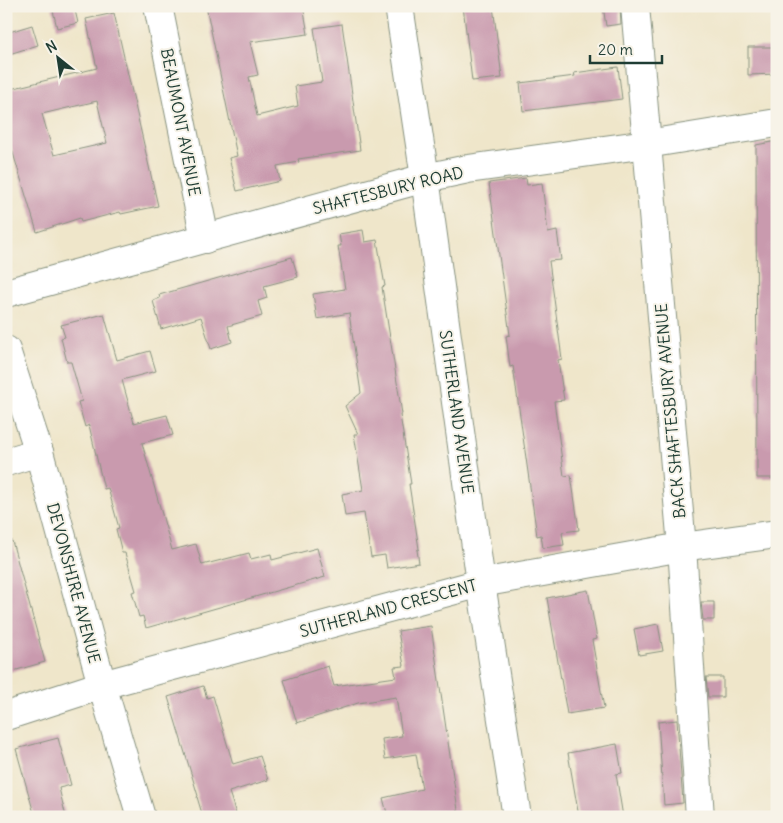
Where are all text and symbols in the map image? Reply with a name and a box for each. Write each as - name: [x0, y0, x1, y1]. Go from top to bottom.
- north arrow: [32, 32, 82, 82]
- scale bar: [590, 32, 663, 64]
- text: N: [43, 37, 60, 57]
- text: 20 m: [598, 40, 633, 59]
- street label: BEAUMONT AVENUE: [157, 46, 205, 198]
- street label: SHAFTESBURY ROAD: [311, 162, 465, 218]
- street label: BACK SHAFTESBURY AVENUE: [651, 303, 689, 519]
- street label: SUTHERLAND AVENUE: [436, 329, 478, 495]
- street label: DEVONSHIRE AVENUE: [43, 501, 105, 665]
- street label: SUTHERLAND CRESCENT: [297, 575, 479, 641]

